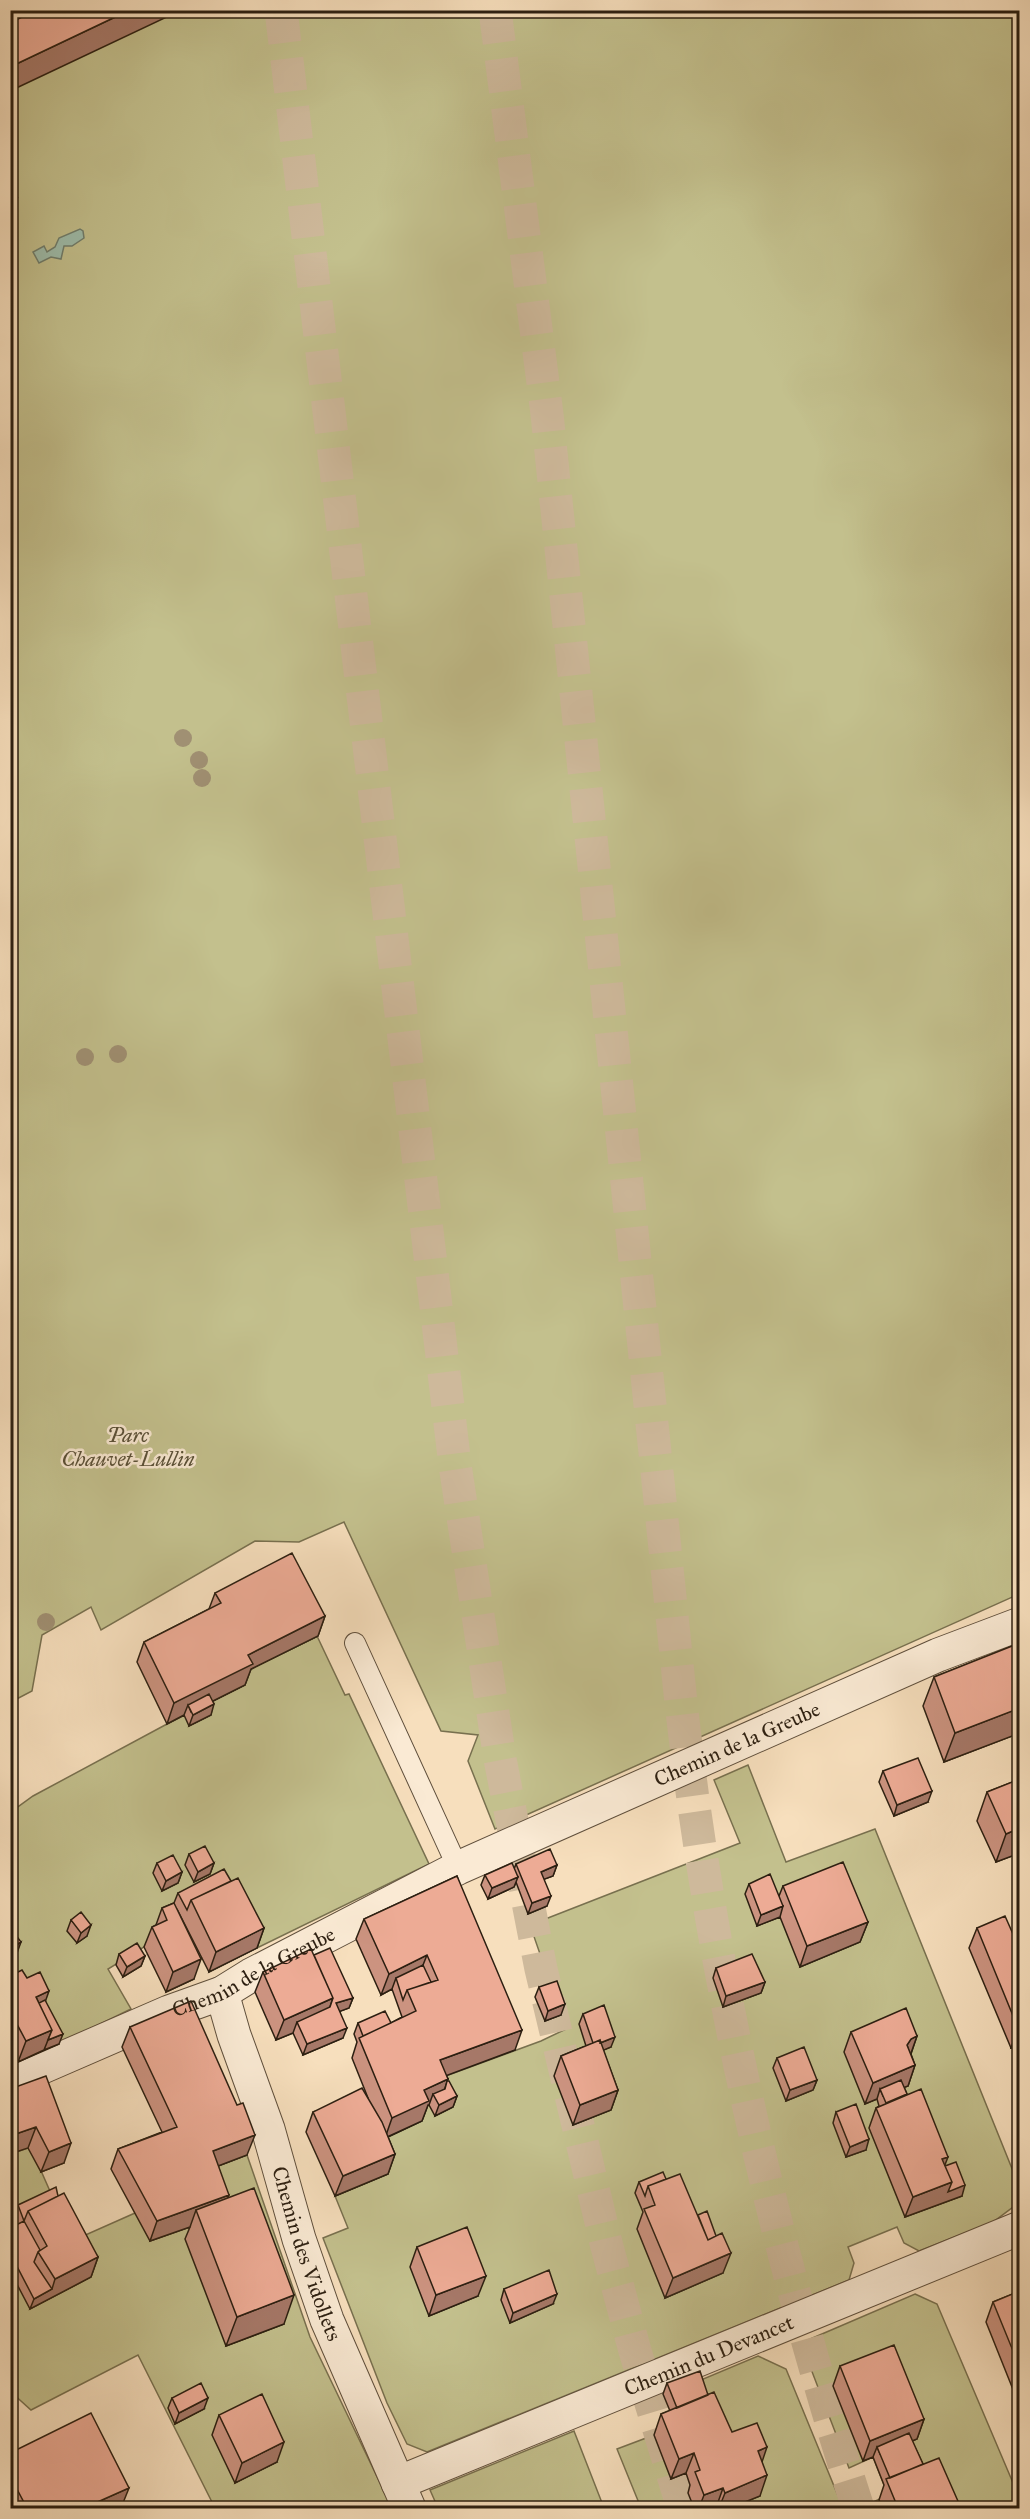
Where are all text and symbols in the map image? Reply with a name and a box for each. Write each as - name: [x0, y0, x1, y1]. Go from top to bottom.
- park label: Parc Chauvet-Lullin: [61, 1422, 195, 1472]
- street label: Chemin de la Greube: [650, 1696, 824, 1792]
- street label: Chemin de la Greube: [169, 1921, 340, 2023]
- street label: Chemin des Vidollets: [266, 2163, 347, 2345]
- street label: Chemin du Devancet: [620, 2309, 798, 2402]

